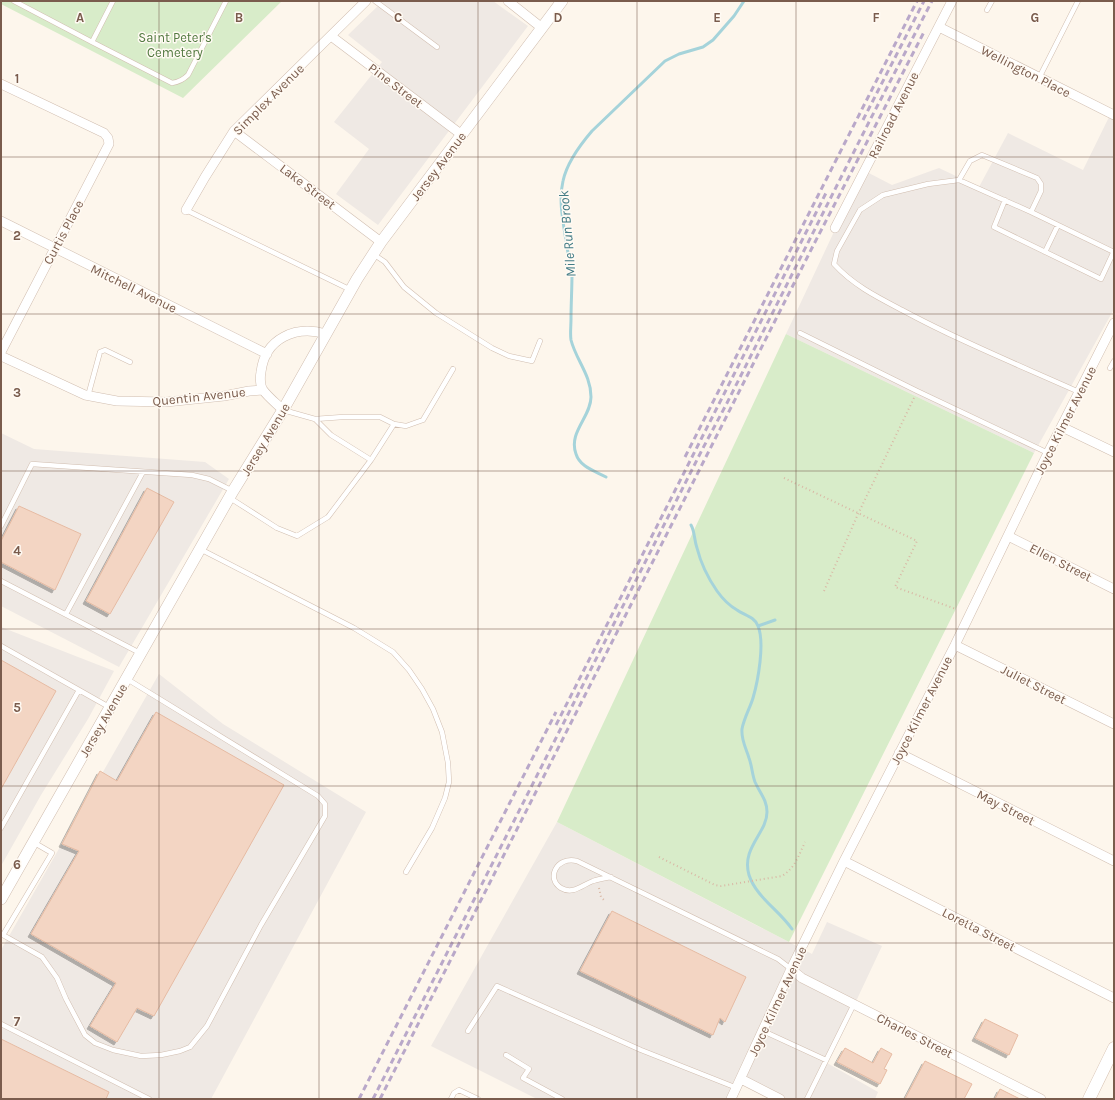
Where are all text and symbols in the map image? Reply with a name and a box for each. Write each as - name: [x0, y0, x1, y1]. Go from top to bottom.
- text: A: [76, 10, 84, 25]
- text: B: [235, 10, 243, 25]
- text: C: [394, 10, 402, 25]
- text: D: [554, 10, 563, 25]
- text: E: [713, 10, 721, 25]
- text: F: [872, 10, 880, 25]
- text: G: [1031, 10, 1039, 25]
- park label: Saint Peter's Cemetery: [138, 30, 212, 60]
- street label: Wellington Place: [978, 42, 1073, 101]
- street label: Simplex Avenue: [230, 60, 307, 138]
- street label: Pine Street: [365, 60, 426, 111]
- street label: Railroad Avenue: [865, 69, 922, 161]
- text: 1: [15, 71, 19, 86]
- street label: Jersey Avenue: [408, 129, 469, 204]
- street label: Lake Street: [277, 161, 339, 212]
- water label: Mile Run Brook: [555, 189, 580, 278]
- street label: Curtis Place: [40, 197, 87, 267]
- text: 2: [13, 228, 21, 243]
- street label: Mitchell Avenue: [88, 261, 180, 316]
- street label: Joyce Kilmer Avenue: [1032, 363, 1099, 477]
- street label: Quentin Avenue: [152, 384, 247, 409]
- text: 3: [13, 385, 21, 400]
- street label: Jersey Avenue: [238, 400, 293, 478]
- street label: Ellen Street: [1027, 540, 1095, 585]
- text: 4: [13, 543, 21, 558]
- street label: Joyce Kilmer Avenue: [888, 653, 955, 767]
- street label: Juliet Street: [999, 662, 1069, 707]
- street label: Jersey Avenue: [76, 681, 131, 760]
- text: 5: [13, 700, 21, 715]
- street label: May Street: [974, 786, 1037, 828]
- text: 6: [13, 857, 21, 872]
- street label: Loretta Street: [940, 905, 1018, 954]
- street label: Joyce Kilmer Avenue: [745, 944, 810, 1059]
- street label: Charles Street: [874, 1010, 956, 1061]
- text: 7: [14, 1014, 21, 1029]

